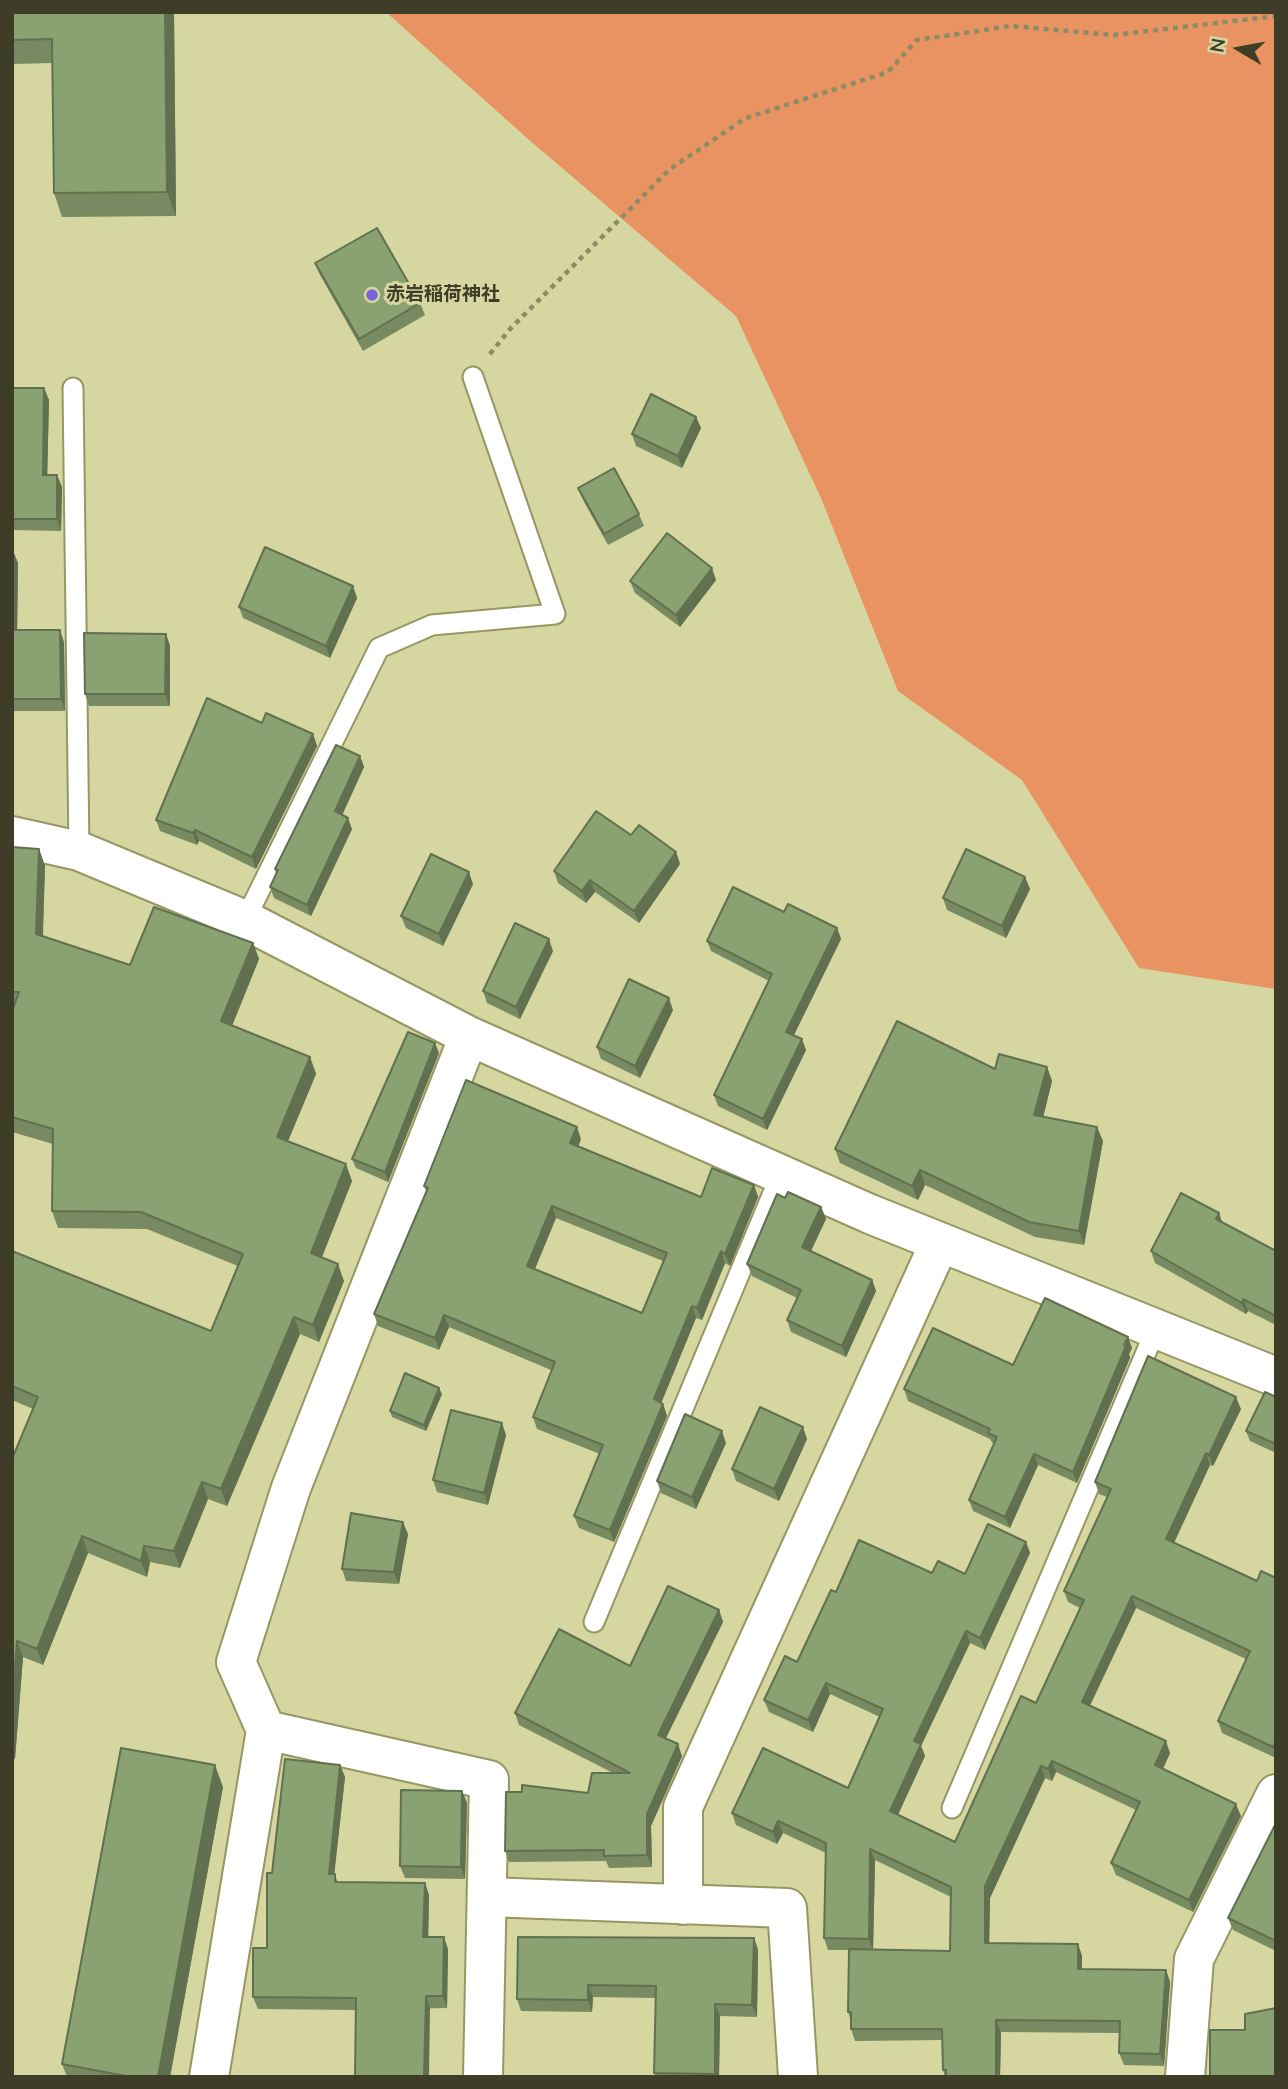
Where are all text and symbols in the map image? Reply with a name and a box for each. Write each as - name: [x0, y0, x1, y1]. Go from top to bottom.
- north arrow: [1204, 14, 1274, 84]
- text: N: [1204, 36, 1232, 55]
- place label: 赤岩稲荷神社: [386, 284, 500, 306]
- marker: 赤岩稲荷神社: [364, 287, 380, 303]

